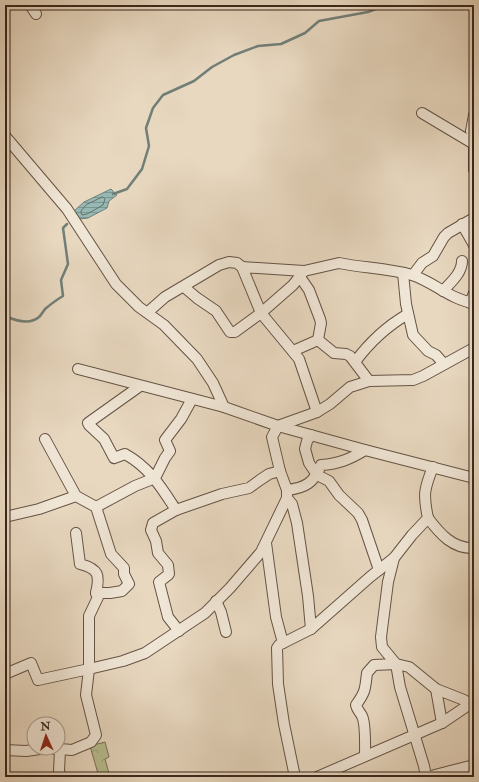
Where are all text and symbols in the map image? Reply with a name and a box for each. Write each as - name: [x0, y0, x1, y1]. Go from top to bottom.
- north arrow: [26, 716, 66, 756]
- text: N: [39, 720, 52, 733]

